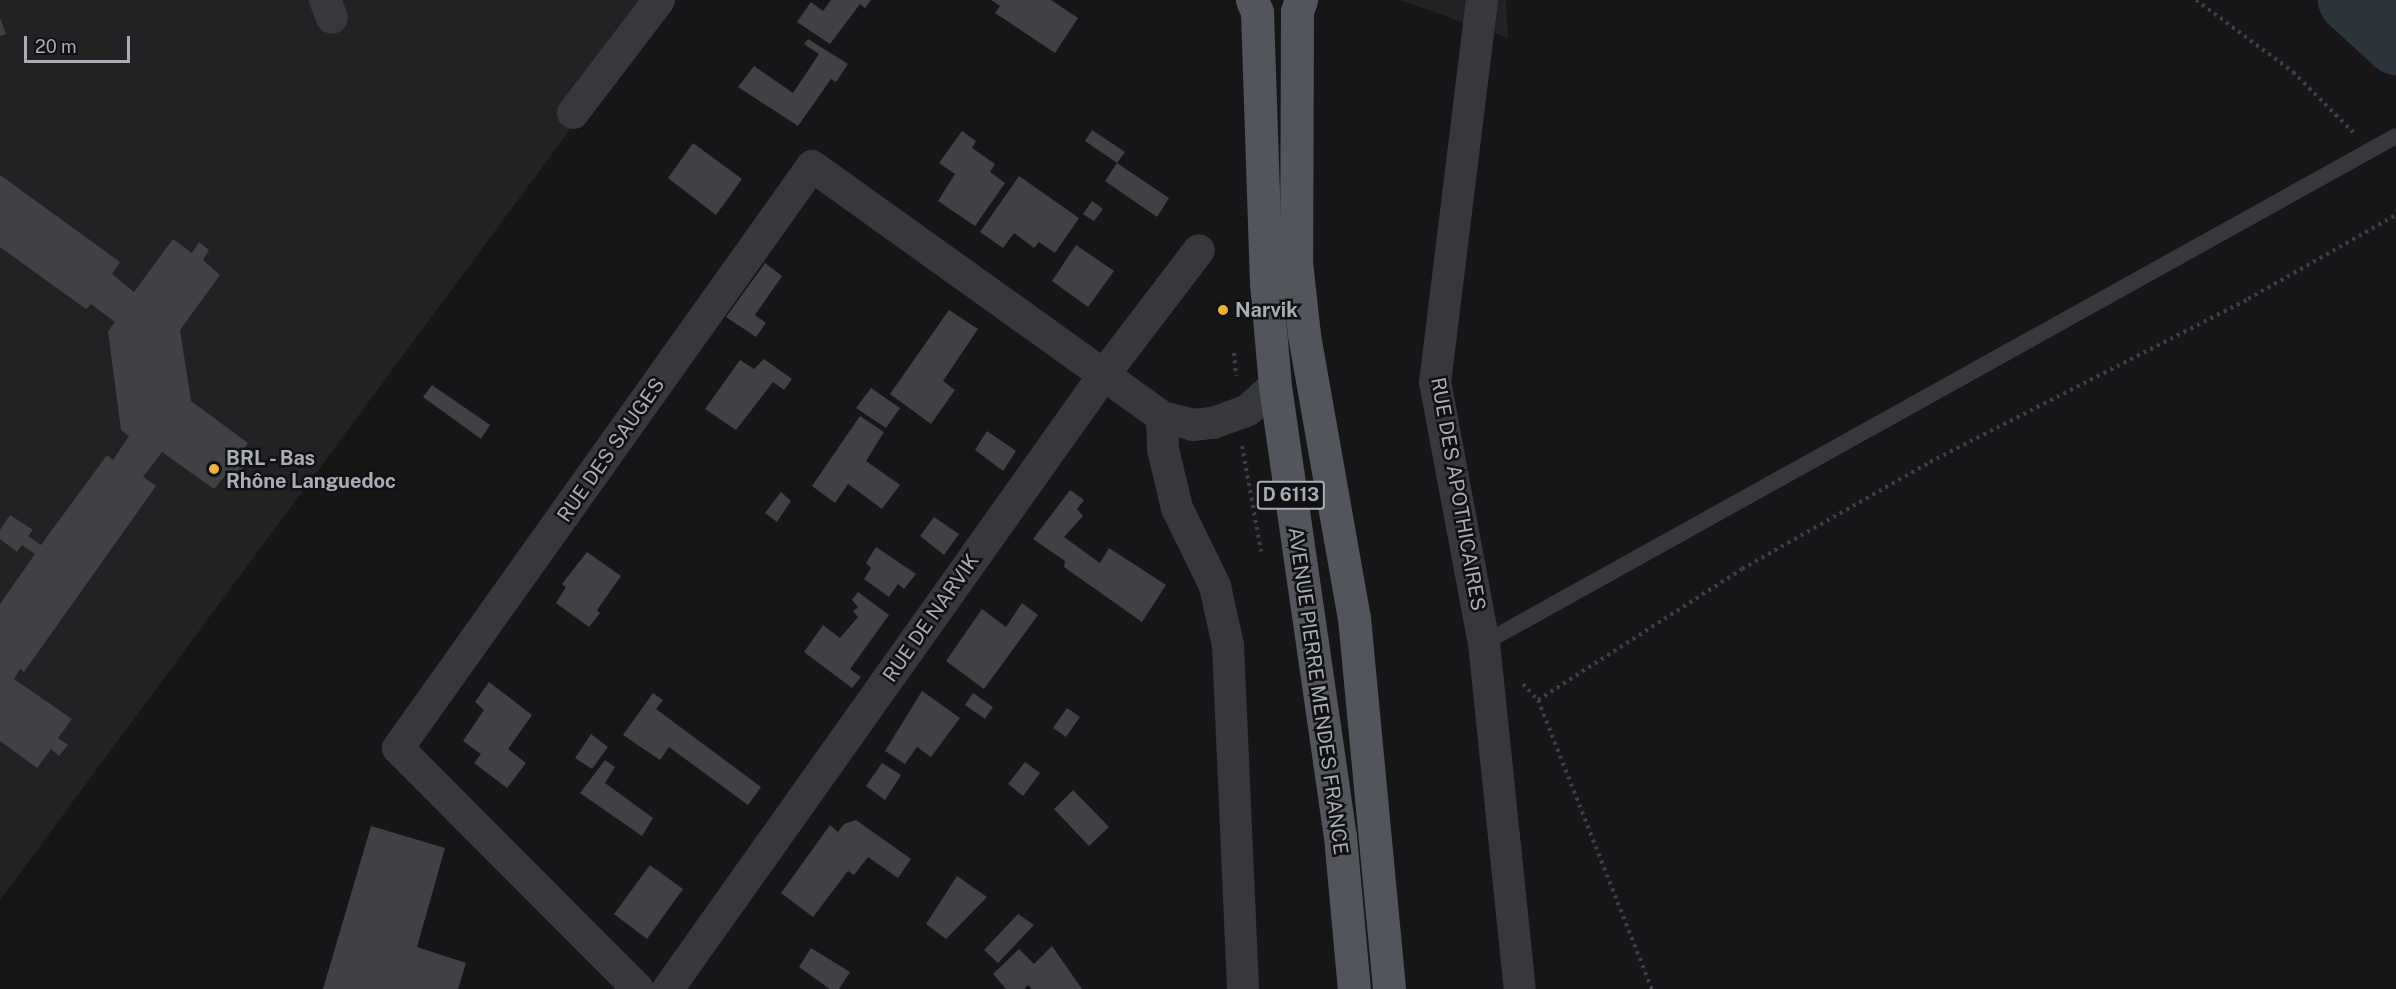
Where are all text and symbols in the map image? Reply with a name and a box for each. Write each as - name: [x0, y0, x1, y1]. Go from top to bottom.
- scale bar: [27, 24, 134, 62]
- text: 20 m: [35, 36, 77, 57]
- place label: Narvik: [1235, 298, 1298, 322]
- marker: Narvik: [1216, 303, 1230, 317]
- street label: RUE DES SAUGES: [552, 373, 670, 527]
- street label: RUE DES APOTHICAIRES: [1426, 375, 1490, 613]
- place label: BRL - Bas Rhône Languedoc: [226, 446, 396, 493]
- marker: BRL - Bas Rhône Languedoc: [207, 462, 221, 476]
- road number: D 6113: [1256, 480, 1326, 510]
- street label: AVENUE PIERRE MENDES FRANCE: [1283, 526, 1353, 856]
- street label: RUE DE NARVIK: [878, 549, 984, 687]

